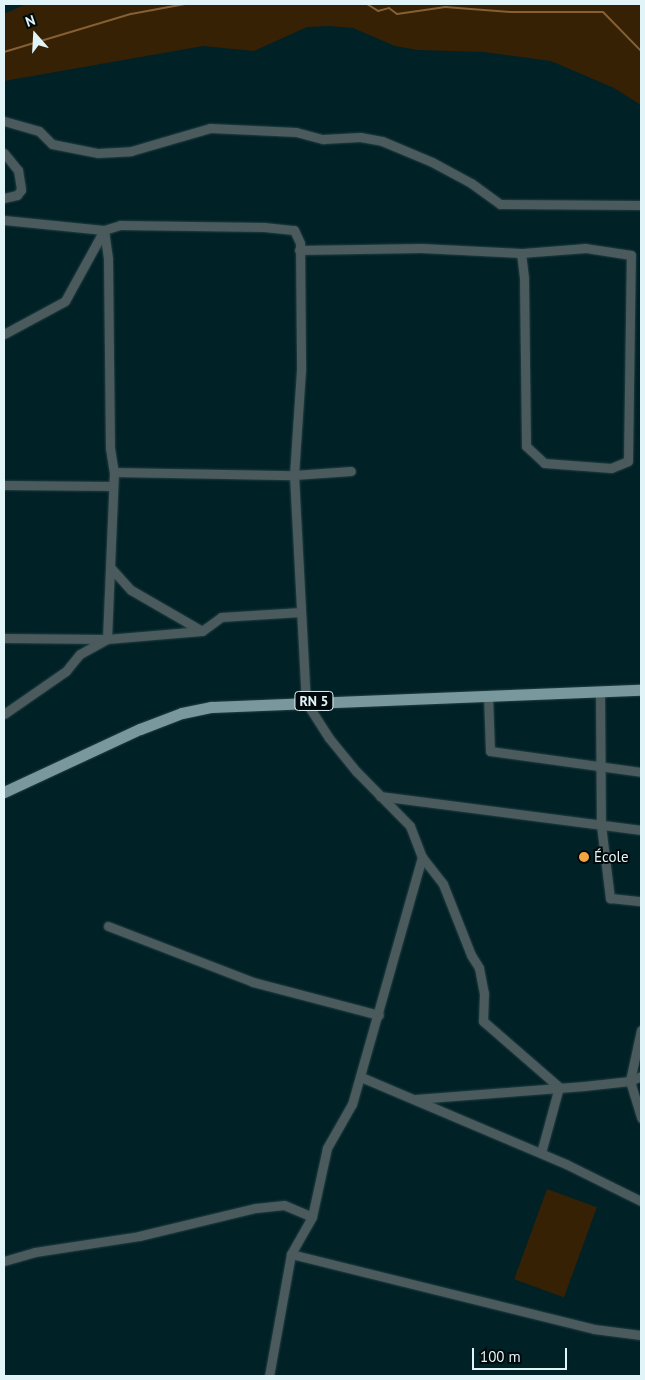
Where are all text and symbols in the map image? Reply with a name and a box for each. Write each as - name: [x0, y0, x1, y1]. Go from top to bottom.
- north arrow: [10, 10, 60, 60]
- text: N: [23, 11, 37, 31]
- road number: RN 5: [294, 689, 334, 712]
- place label: École: [594, 848, 628, 866]
- marker: École: [578, 851, 590, 863]
- scale bar: [475, 1338, 570, 1370]
- text: 100 m: [480, 1347, 521, 1366]

